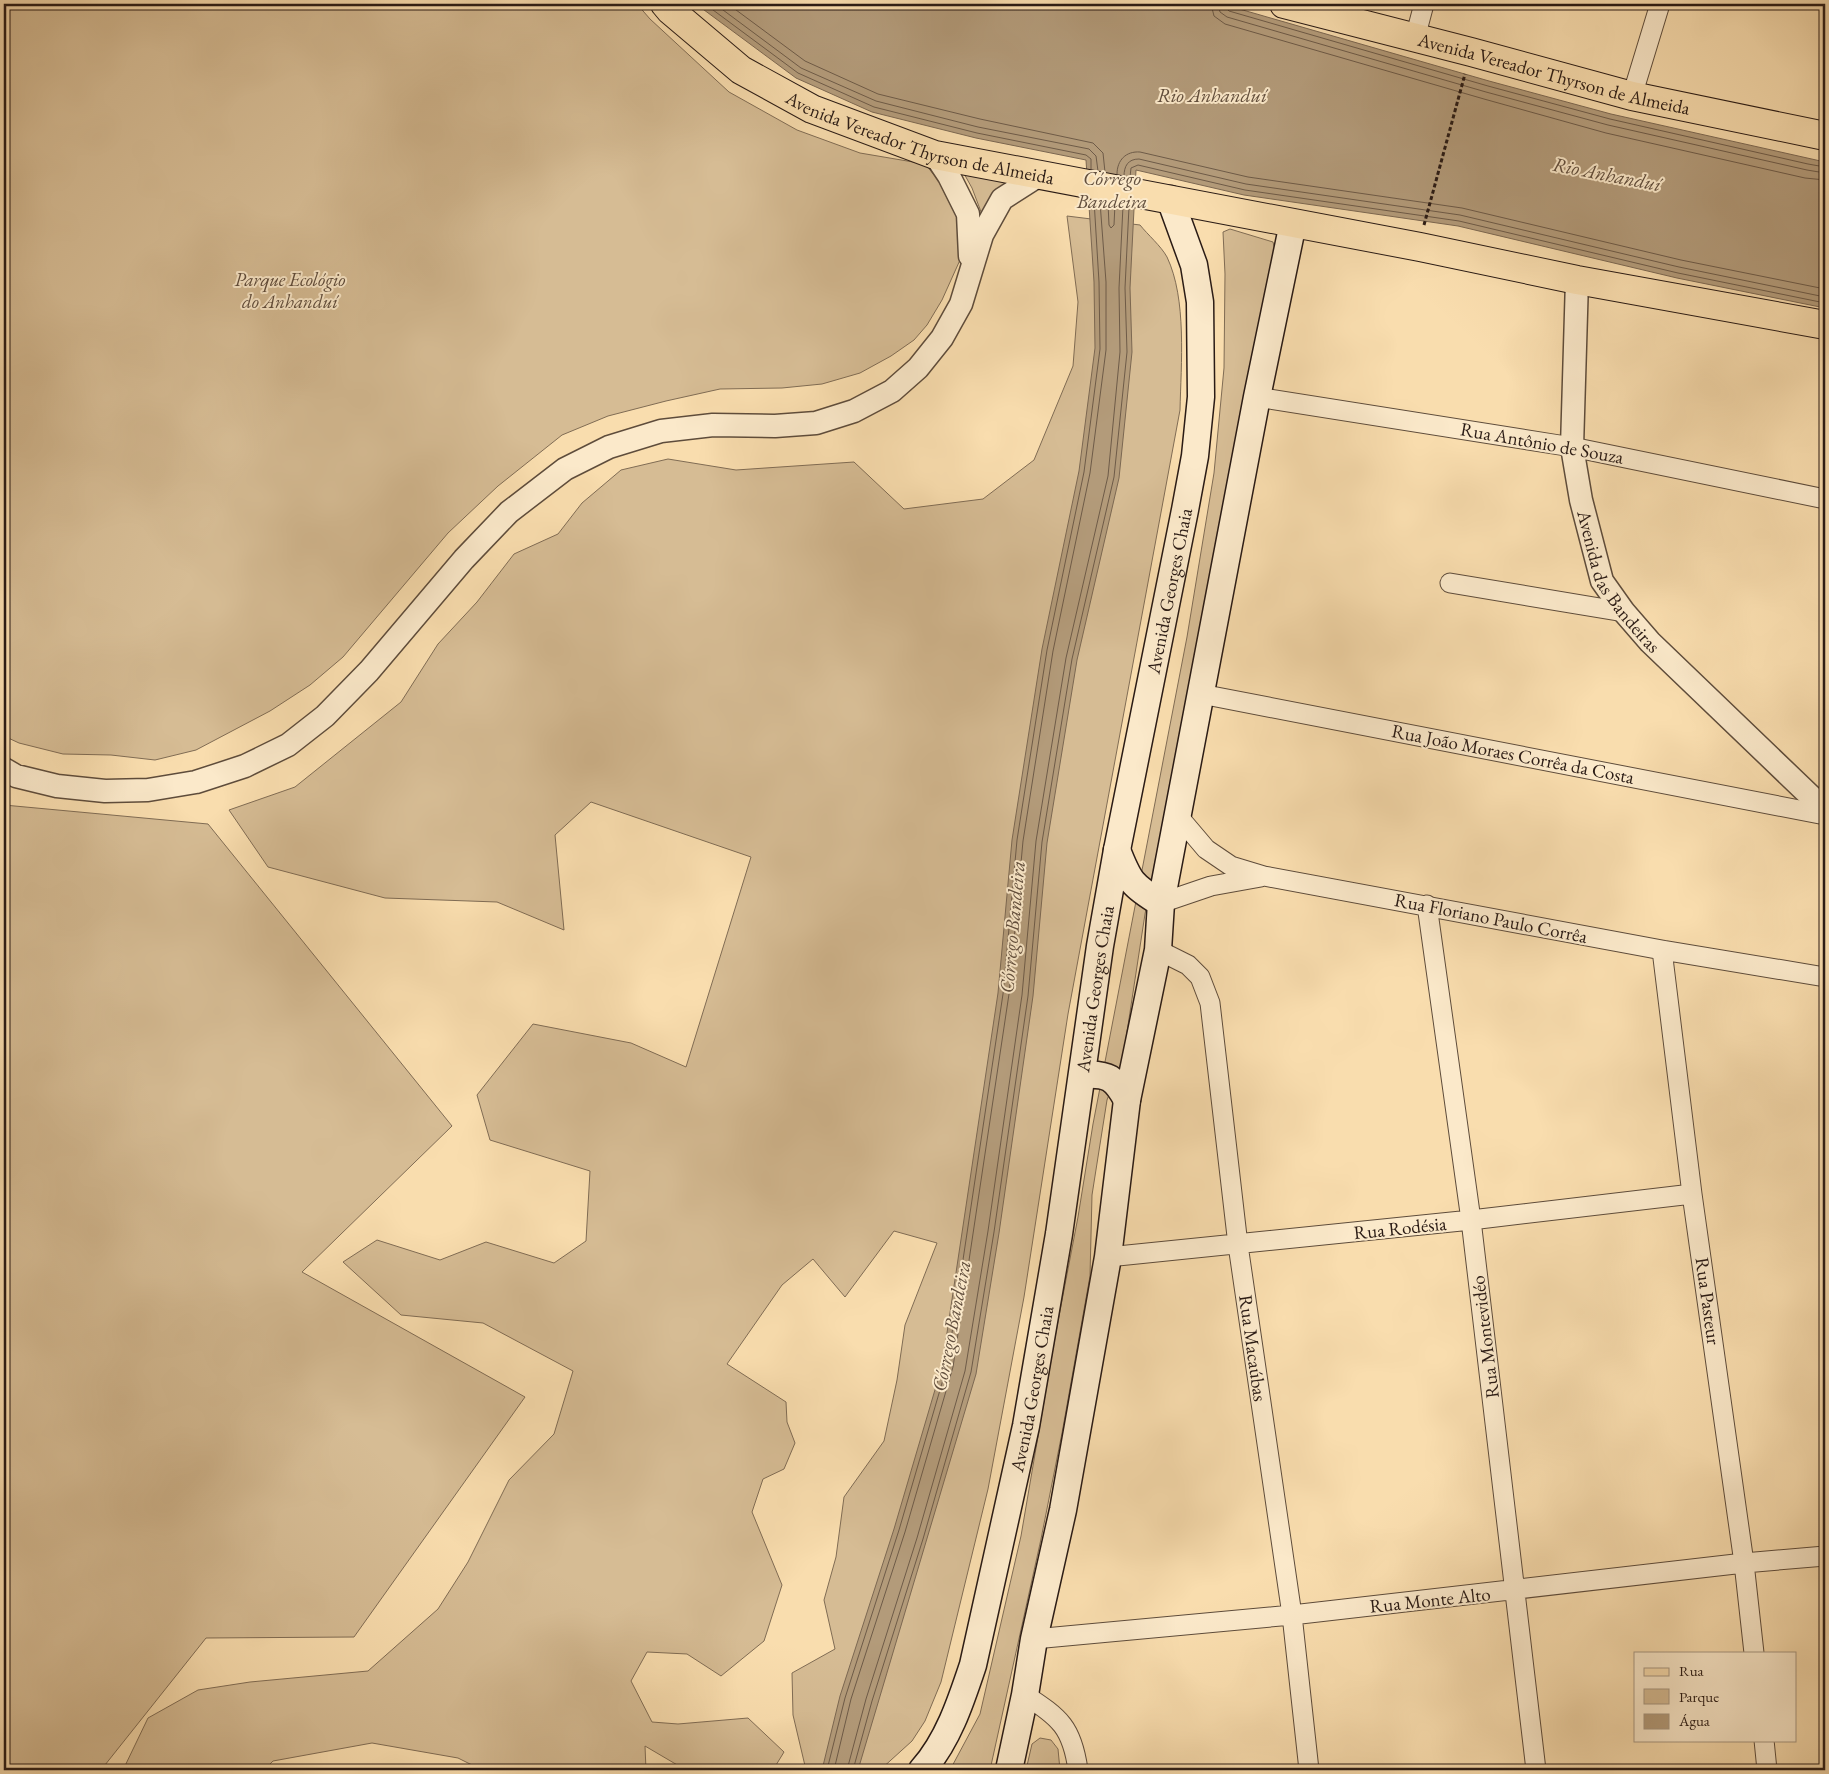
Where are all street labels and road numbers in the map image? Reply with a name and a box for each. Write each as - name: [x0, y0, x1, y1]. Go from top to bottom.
- street label: Avenida Vereador Thyrson de Almeida: [1414, 26, 1693, 120]
- street label: Avenida Vereador Thyrson de Almeida: [781, 84, 1057, 190]
- street label: Rua Antônio de Souza: [1458, 416, 1626, 470]
- street label: Avenida Georges Chaia: [1140, 505, 1198, 677]
- street label: Avenida das Bandeiras: [1571, 506, 1666, 658]
- street label: Rua João Moraes Corrêa da Costa: [1390, 718, 1637, 790]
- street label: Rua Floriano Paulo Corrêa: [1392, 887, 1590, 949]
- street label: Avenida Georges Chaia: [1070, 903, 1120, 1075]
- street label: Rua Rodésia: [1352, 1211, 1448, 1245]
- street label: Rua Pasteur: [1690, 1256, 1727, 1347]
- street label: Rua Montevidéo: [1465, 1274, 1505, 1400]
- street label: Rua Macaúbas: [1233, 1293, 1273, 1403]
- street label: Avenida Georges Chaia: [1003, 1303, 1059, 1475]
- street label: Rua Monte Alto: [1368, 1581, 1492, 1619]

